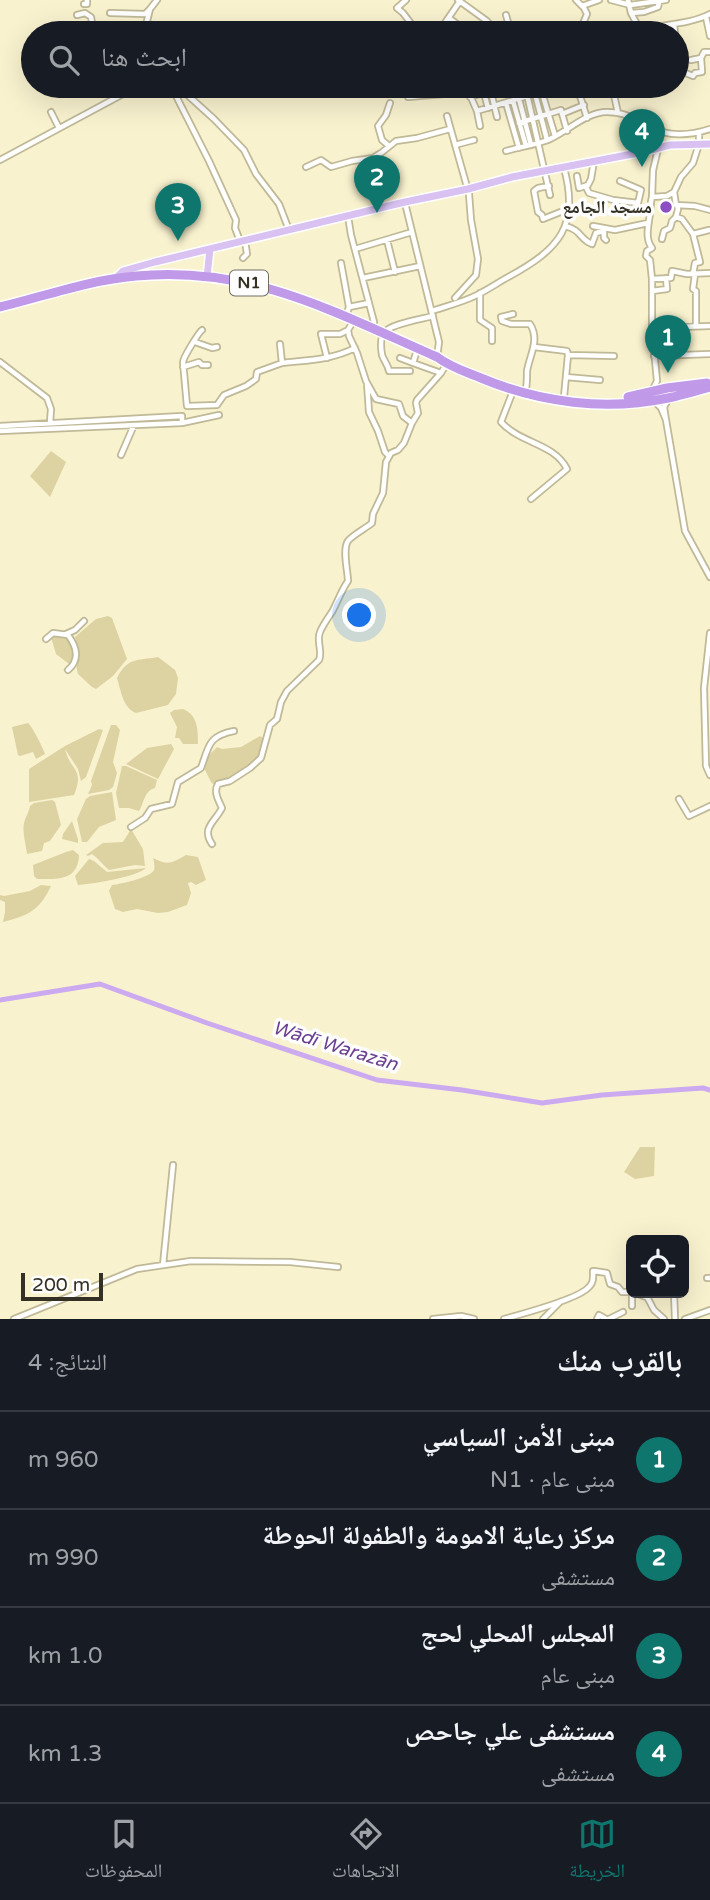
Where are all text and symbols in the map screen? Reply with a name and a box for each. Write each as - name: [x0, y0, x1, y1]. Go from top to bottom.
- search box: [21, 21, 689, 98]
- icon: search: [45, 41, 83, 79]
- text: ابحث هنا: [101, 42, 187, 73]
- pin: 4: [619, 109, 665, 167]
- pin: 2: [354, 155, 400, 213]
- pin: 3: [155, 183, 201, 241]
- place label: مسجد الجامع: [563, 196, 652, 219]
- marker: مسجد الجامع: [658, 199, 674, 215]
- road number: N1: [230, 270, 268, 296]
- pin: 1: [645, 315, 691, 373]
- your location: [342, 598, 376, 632]
- water label: Wādī Warazān: [270, 1017, 401, 1076]
- map controls: [626, 1235, 689, 1298]
- button: locate: [626, 1235, 689, 1298]
- scale bar: [21, 1270, 103, 1302]
- text: 200 m: [32, 1274, 90, 1296]
- text: بالقرب منك: [557, 1343, 682, 1380]
- text: النتائج: 4: [28, 1349, 107, 1377]
- text: مبنى الأمن السياسي: [422, 1422, 615, 1453]
- text: 960 m: [28, 1446, 98, 1474]
- text: 1: [652, 1446, 666, 1474]
- text: مبنى عام · N1: [490, 1466, 615, 1494]
- text: مركز رعاية الامومة والطفولة الحوطة: [262, 1520, 615, 1551]
- text: 990 m: [28, 1544, 98, 1572]
- text: 2: [652, 1544, 666, 1572]
- text: مستشفى: [541, 1564, 615, 1592]
- text: المجلس المحلي لحج: [421, 1618, 615, 1649]
- text: 1.0 km: [28, 1642, 103, 1670]
- text: 3: [652, 1642, 666, 1670]
- text: مبنى عام: [541, 1662, 615, 1690]
- text: مستشفى علي جاحص: [405, 1716, 615, 1747]
- text: 1.3 km: [28, 1740, 103, 1768]
- text: 4: [652, 1740, 666, 1768]
- text: مستشفى: [541, 1760, 615, 1788]
- tab: المحفوظات: [85, 1815, 162, 1889]
- tab: الاتجاهات: [332, 1815, 399, 1889]
- tab: الخريطة: [569, 1815, 625, 1889]

